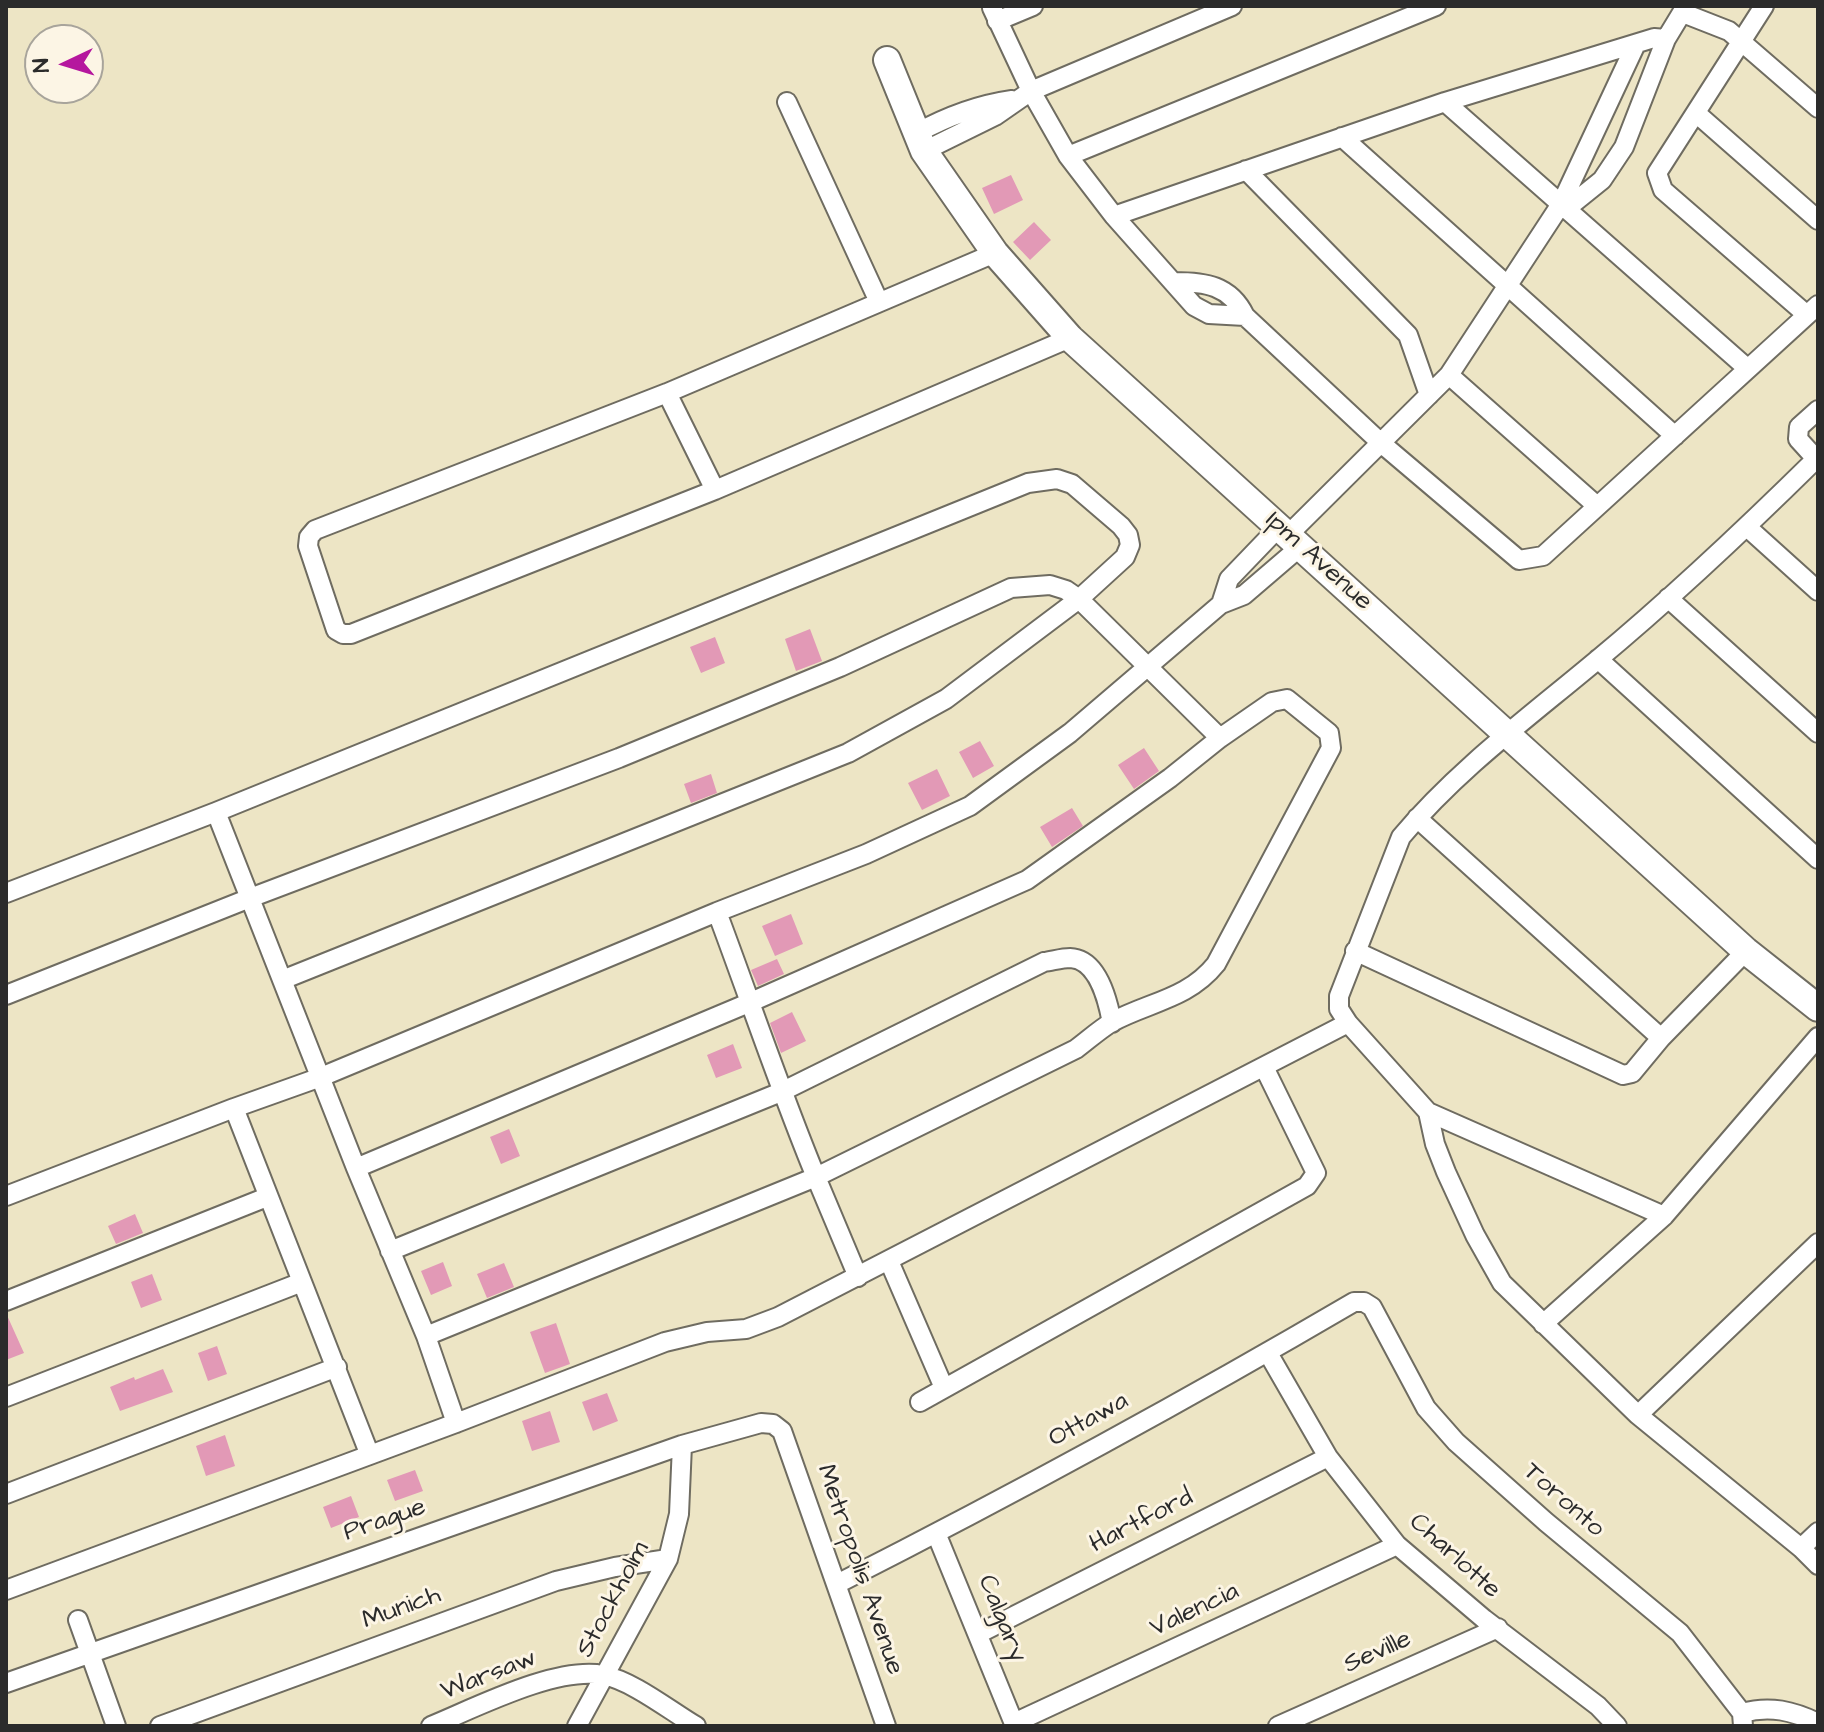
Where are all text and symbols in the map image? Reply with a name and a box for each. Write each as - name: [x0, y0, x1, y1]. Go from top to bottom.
- north arrow: [24, 24, 104, 104]
- text: N: [26, 58, 57, 74]
- street label: Ipm Avenue: [1258, 506, 1378, 618]
- street label: Ottawa: [1044, 1387, 1134, 1455]
- street label: Toronto: [1516, 1457, 1610, 1545]
- street label: Metropolis Avenue: [808, 1461, 910, 1679]
- street label: Hartford: [1085, 1483, 1199, 1561]
- street label: Prague: [340, 1492, 430, 1550]
- street label: Charlotte: [1402, 1508, 1506, 1606]
- street label: Stockholm: [571, 1537, 657, 1663]
- street label: Calgary: [969, 1571, 1033, 1667]
- street label: Valencia: [1146, 1577, 1244, 1645]
- street label: Munich: [359, 1580, 445, 1638]
- street label: Seville: [1339, 1624, 1417, 1682]
- street label: Warsaw: [437, 1644, 541, 1708]

